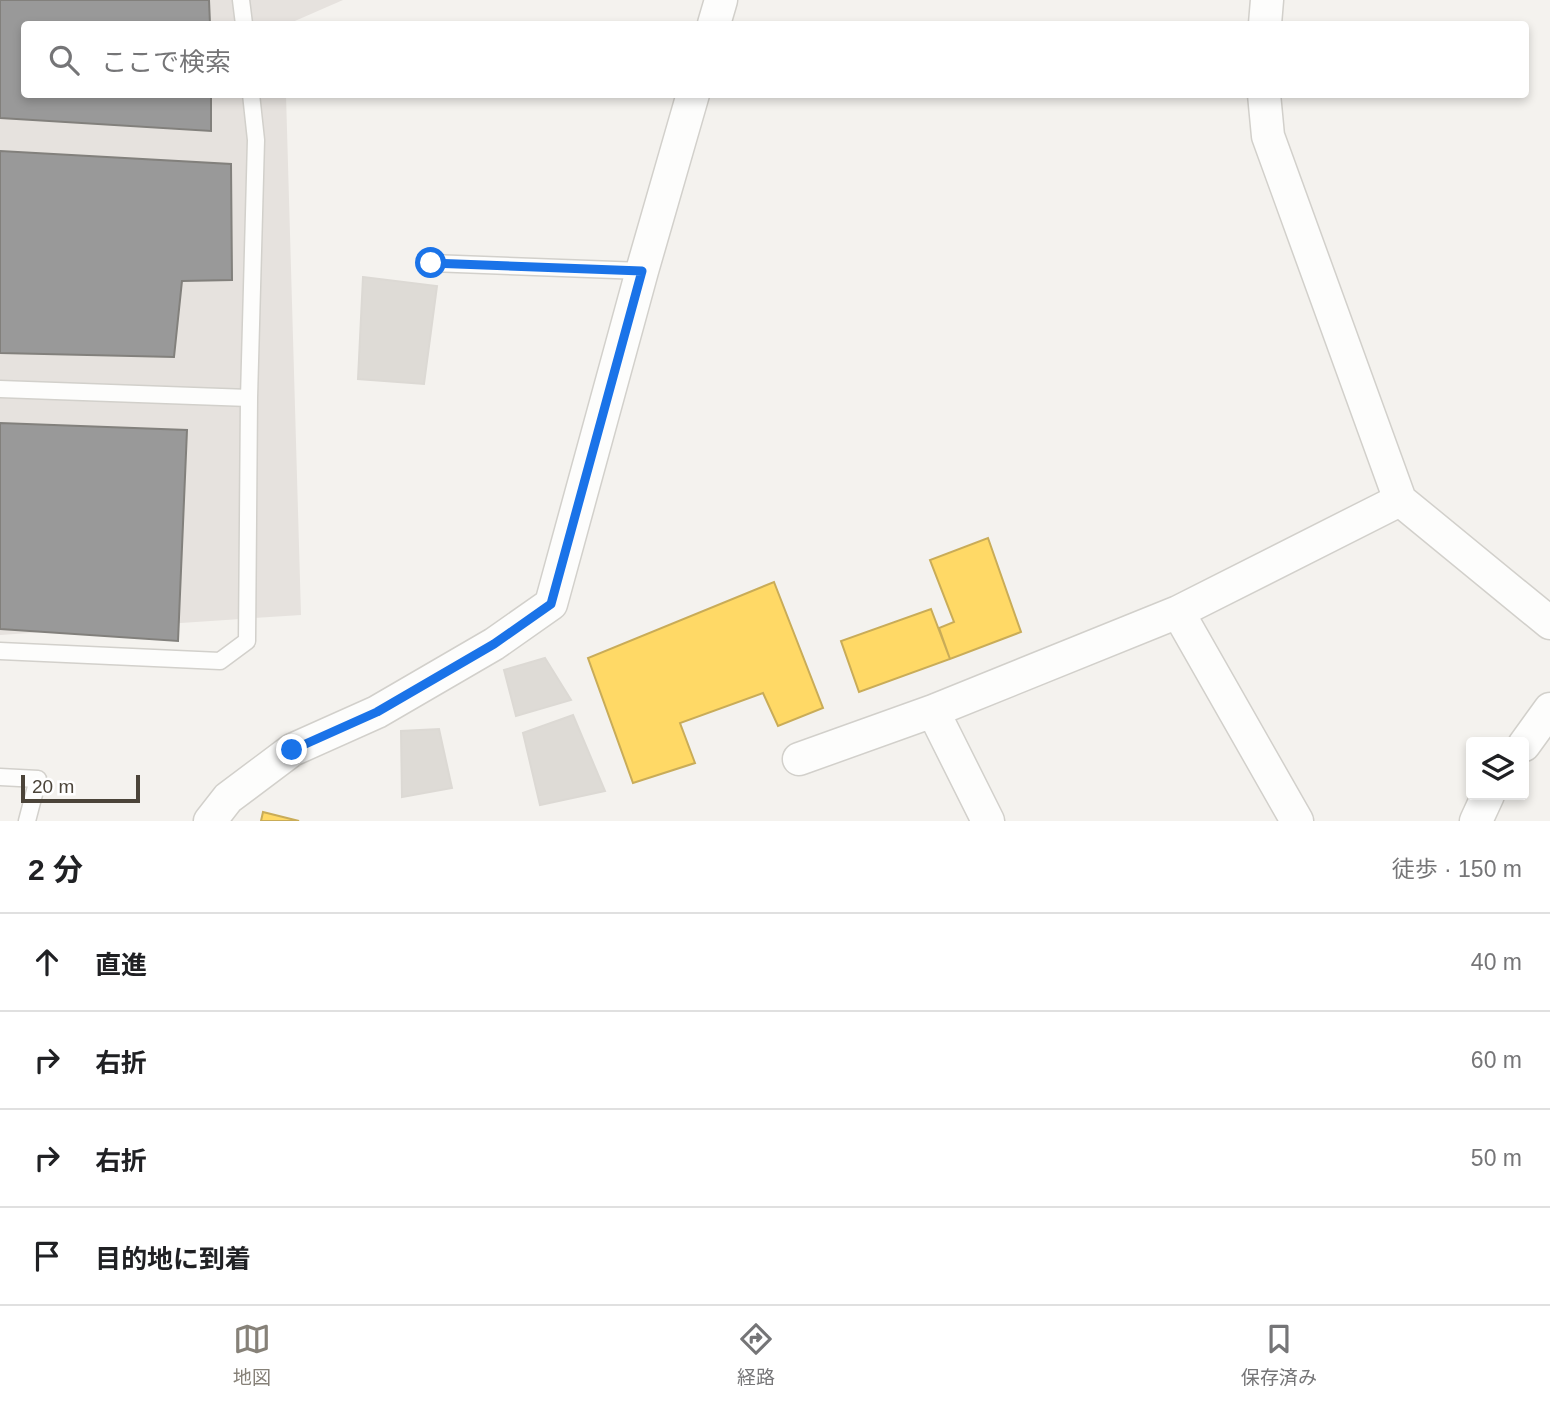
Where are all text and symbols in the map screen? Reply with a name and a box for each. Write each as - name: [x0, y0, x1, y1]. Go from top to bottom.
- search box: [21, 21, 1529, 98]
- icon: search: [45, 41, 83, 79]
- text: ここで検索: [101, 47, 231, 77]
- route start: [415, 247, 446, 278]
- route end: [276, 734, 307, 765]
- map controls: [1466, 737, 1529, 800]
- button: layers: [1466, 737, 1529, 800]
- scale bar: [21, 772, 140, 804]
- text: 20 m: [32, 776, 74, 797]
- text: 2 分: [28, 853, 83, 886]
- text: 徒歩 · 150 m: [1392, 856, 1522, 882]
- icon: ahead: [28, 943, 66, 981]
- text: 40 m: [1471, 949, 1522, 975]
- text: 直進: [95, 950, 147, 980]
- icon: right: [28, 1041, 66, 1079]
- text: 60 m: [1471, 1047, 1522, 1073]
- text: 右折: [95, 1048, 147, 1078]
- icon: right: [28, 1139, 66, 1177]
- text: 50 m: [1471, 1145, 1522, 1171]
- text: 右折: [95, 1146, 147, 1176]
- icon: arrive: [28, 1237, 66, 1275]
- text: 目的地に到着: [95, 1244, 251, 1274]
- tab: 地図: [233, 1320, 271, 1389]
- tab: 経路: [737, 1320, 775, 1389]
- tab: 保存済み: [1241, 1320, 1317, 1389]

